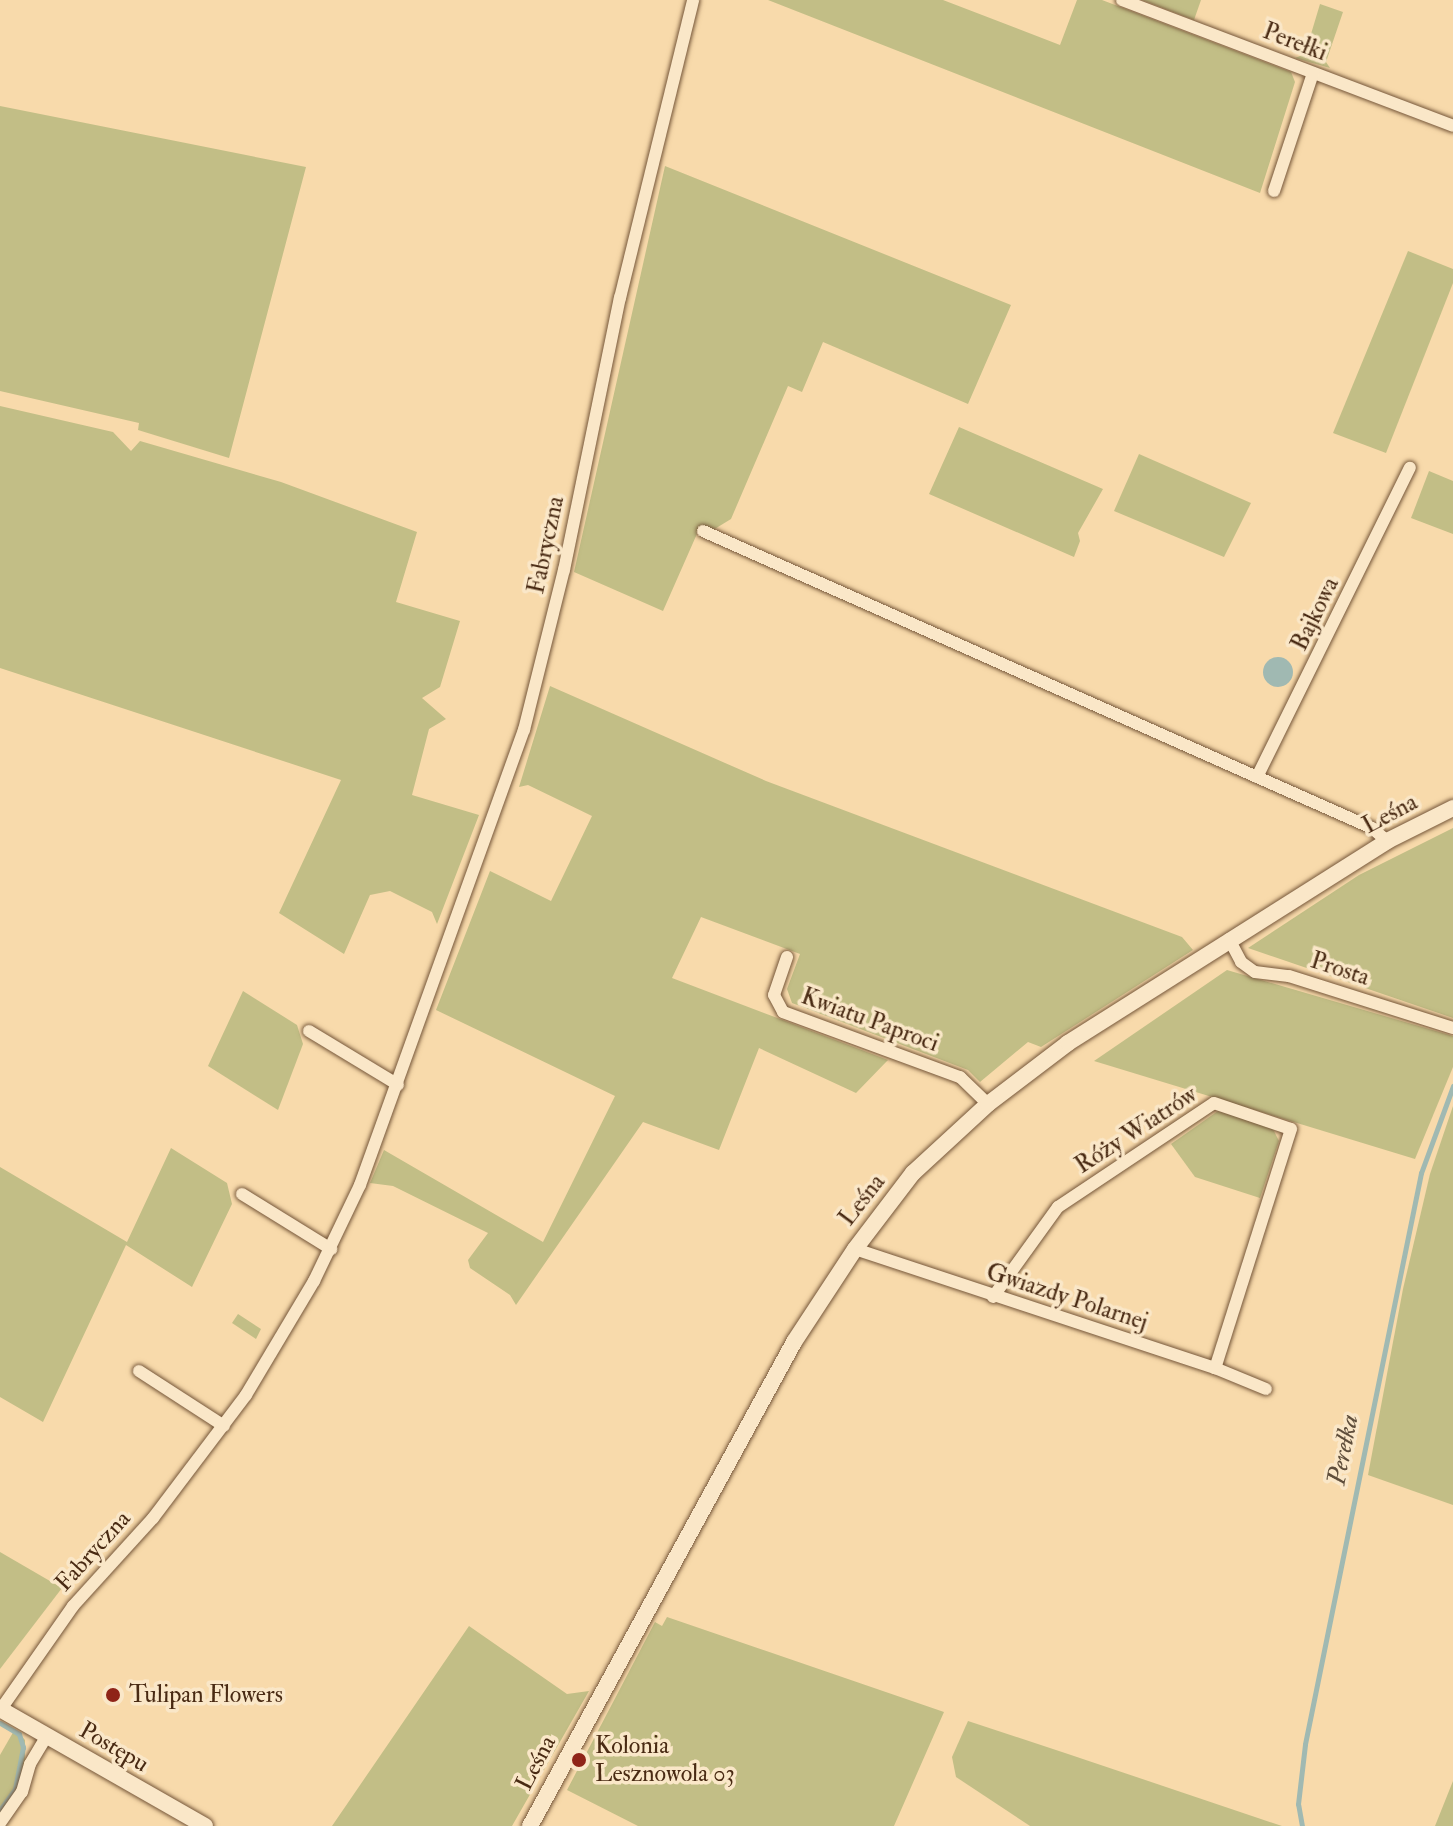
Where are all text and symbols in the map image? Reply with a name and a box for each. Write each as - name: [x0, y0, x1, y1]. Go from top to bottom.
- street label: Perełki: [1259, 17, 1331, 67]
- street label: Fabryczna: [522, 494, 570, 596]
- street label: Bajkowa: [1285, 573, 1345, 655]
- street label: Leśna: [1358, 788, 1422, 840]
- street label: Prosta: [1307, 946, 1373, 992]
- street label: Kwiatu Paproci: [797, 982, 943, 1058]
- street label: Róży Wiatrów: [1070, 1080, 1202, 1180]
- street label: Leśna: [833, 1168, 891, 1232]
- street label: Gwiazdy Polarnej: [983, 1257, 1151, 1337]
- water label: Perełka: [1322, 1412, 1366, 1488]
- street label: Fabryczna: [49, 1505, 137, 1597]
- place label: Tulipan Flowers: [129, 1681, 283, 1709]
- marker: Tulipan Flowers: [104, 1686, 122, 1704]
- street label: Postępu: [74, 1716, 154, 1778]
- street label: Leśna: [510, 1731, 562, 1795]
- place label: Kolonia Lesznowola 03: [595, 1732, 735, 1788]
- marker: Kolonia Lesznowola 03: [570, 1751, 588, 1769]

